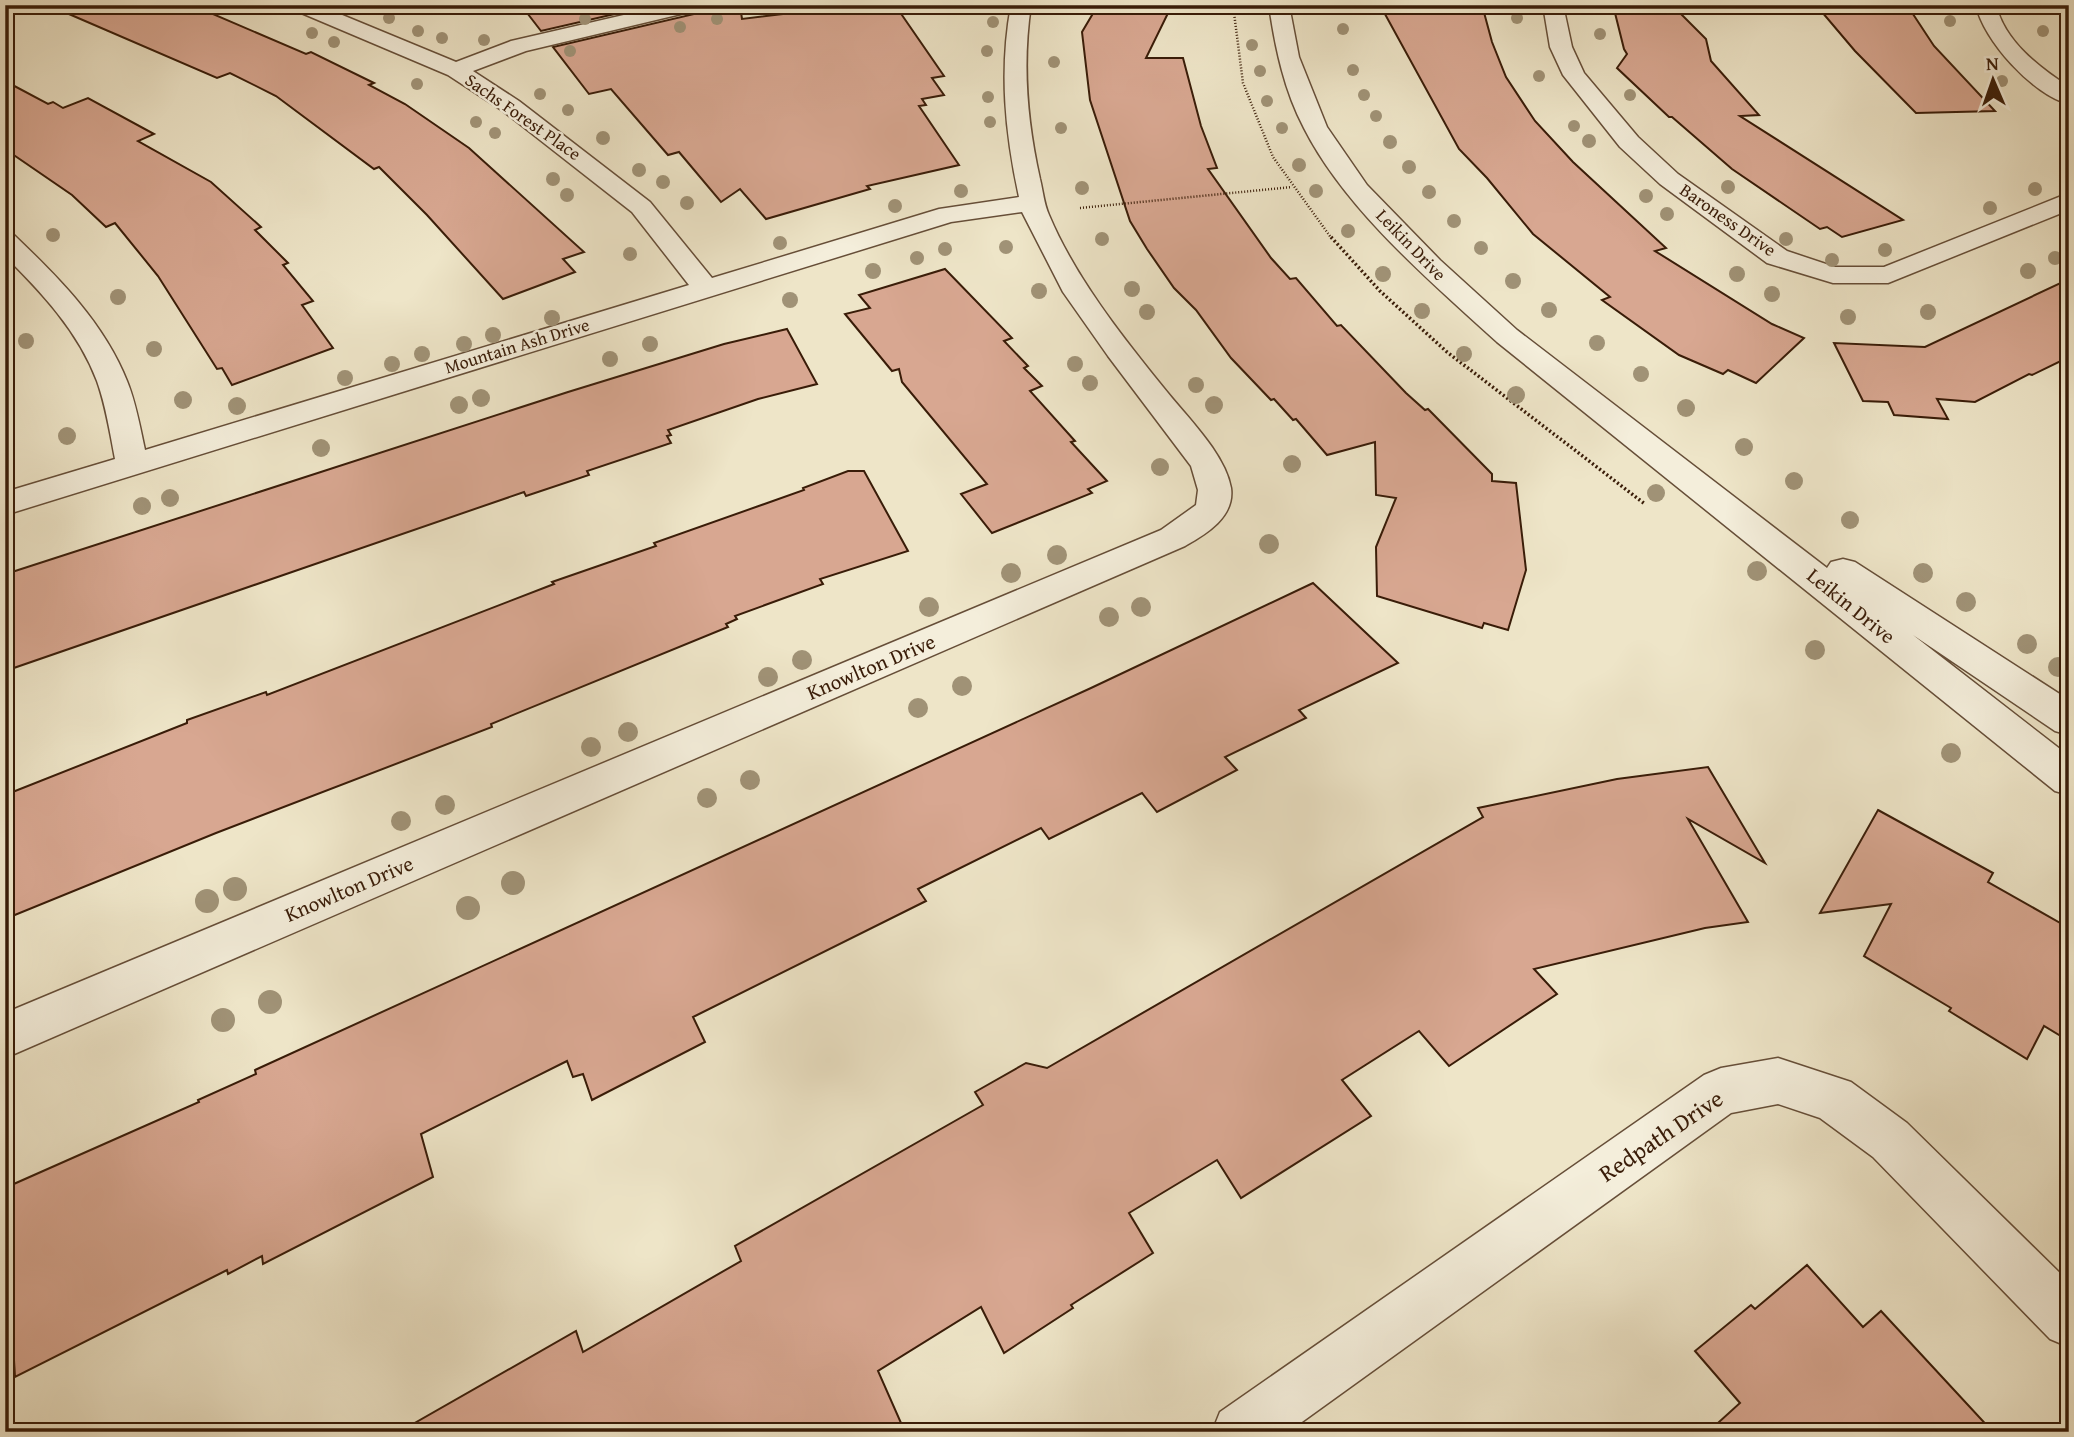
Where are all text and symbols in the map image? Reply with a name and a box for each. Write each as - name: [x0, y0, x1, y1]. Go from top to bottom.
- north arrow: [1958, 46, 2028, 116]
- text: N: [1986, 49, 2000, 77]
- street label: Sachs Forest Place: [460, 66, 587, 167]
- street label: Baroness Drive: [1675, 176, 1782, 263]
- street label: Leikin Drive: [1370, 203, 1453, 287]
- street label: Mountain Ash Drive: [441, 311, 593, 380]
- street label: Leikin Drive: [1800, 560, 1902, 651]
- street label: Knowlton Drive: [802, 625, 940, 708]
- street label: Knowlton Drive: [280, 847, 418, 930]
- street label: Redpath Drive: [1592, 1081, 1730, 1190]

